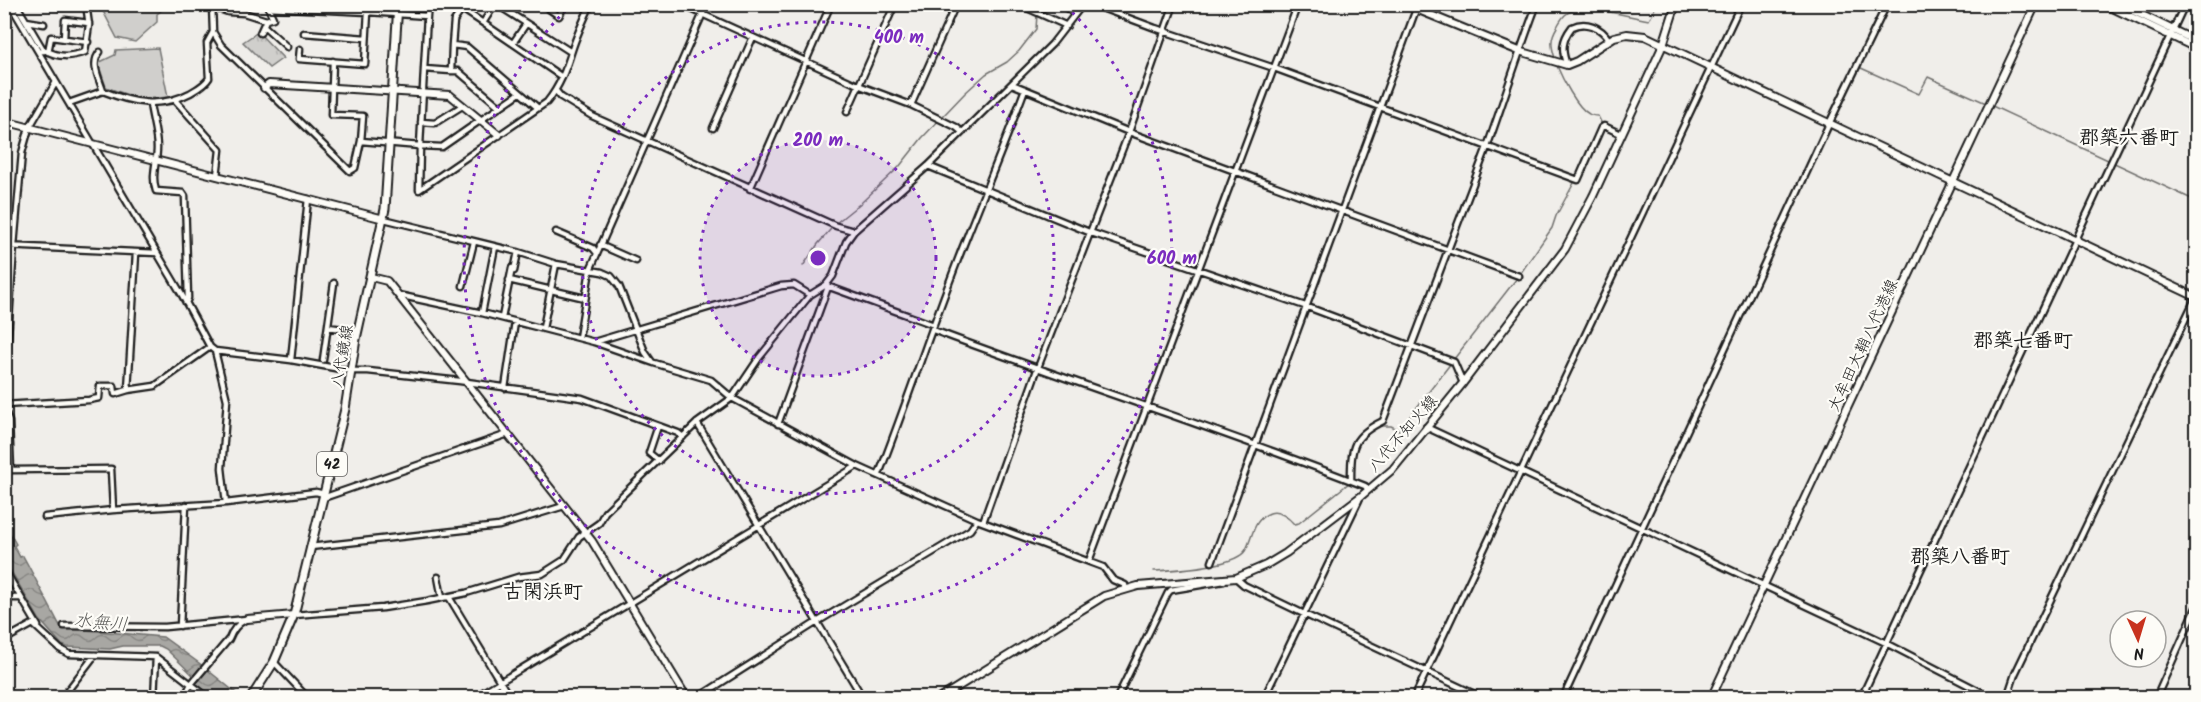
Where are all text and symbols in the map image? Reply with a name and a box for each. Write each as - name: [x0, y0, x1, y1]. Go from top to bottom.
- text: 400 m: [874, 24, 924, 53]
- district label: 郡築六番町: [2079, 123, 2179, 155]
- text: 200 m: [793, 127, 844, 156]
- text: 600 m: [1147, 245, 1197, 274]
- centre of rings: [808, 248, 828, 268]
- street label: 大牟田大鞘八代港線: [1822, 275, 1905, 416]
- street label: 八代鏡線: [325, 323, 360, 390]
- district label: 郡築七番町: [1973, 326, 2073, 358]
- street label: 八代不知火線: [1362, 390, 1444, 478]
- road number: 42: [317, 452, 347, 476]
- district label: 郡築八番町: [1910, 542, 2010, 574]
- district label: 古閑浜町: [503, 577, 583, 609]
- water label: 水無川: [73, 607, 129, 640]
- north arrow: [2108, 609, 2168, 669]
- text: N: [2133, 640, 2145, 665]

